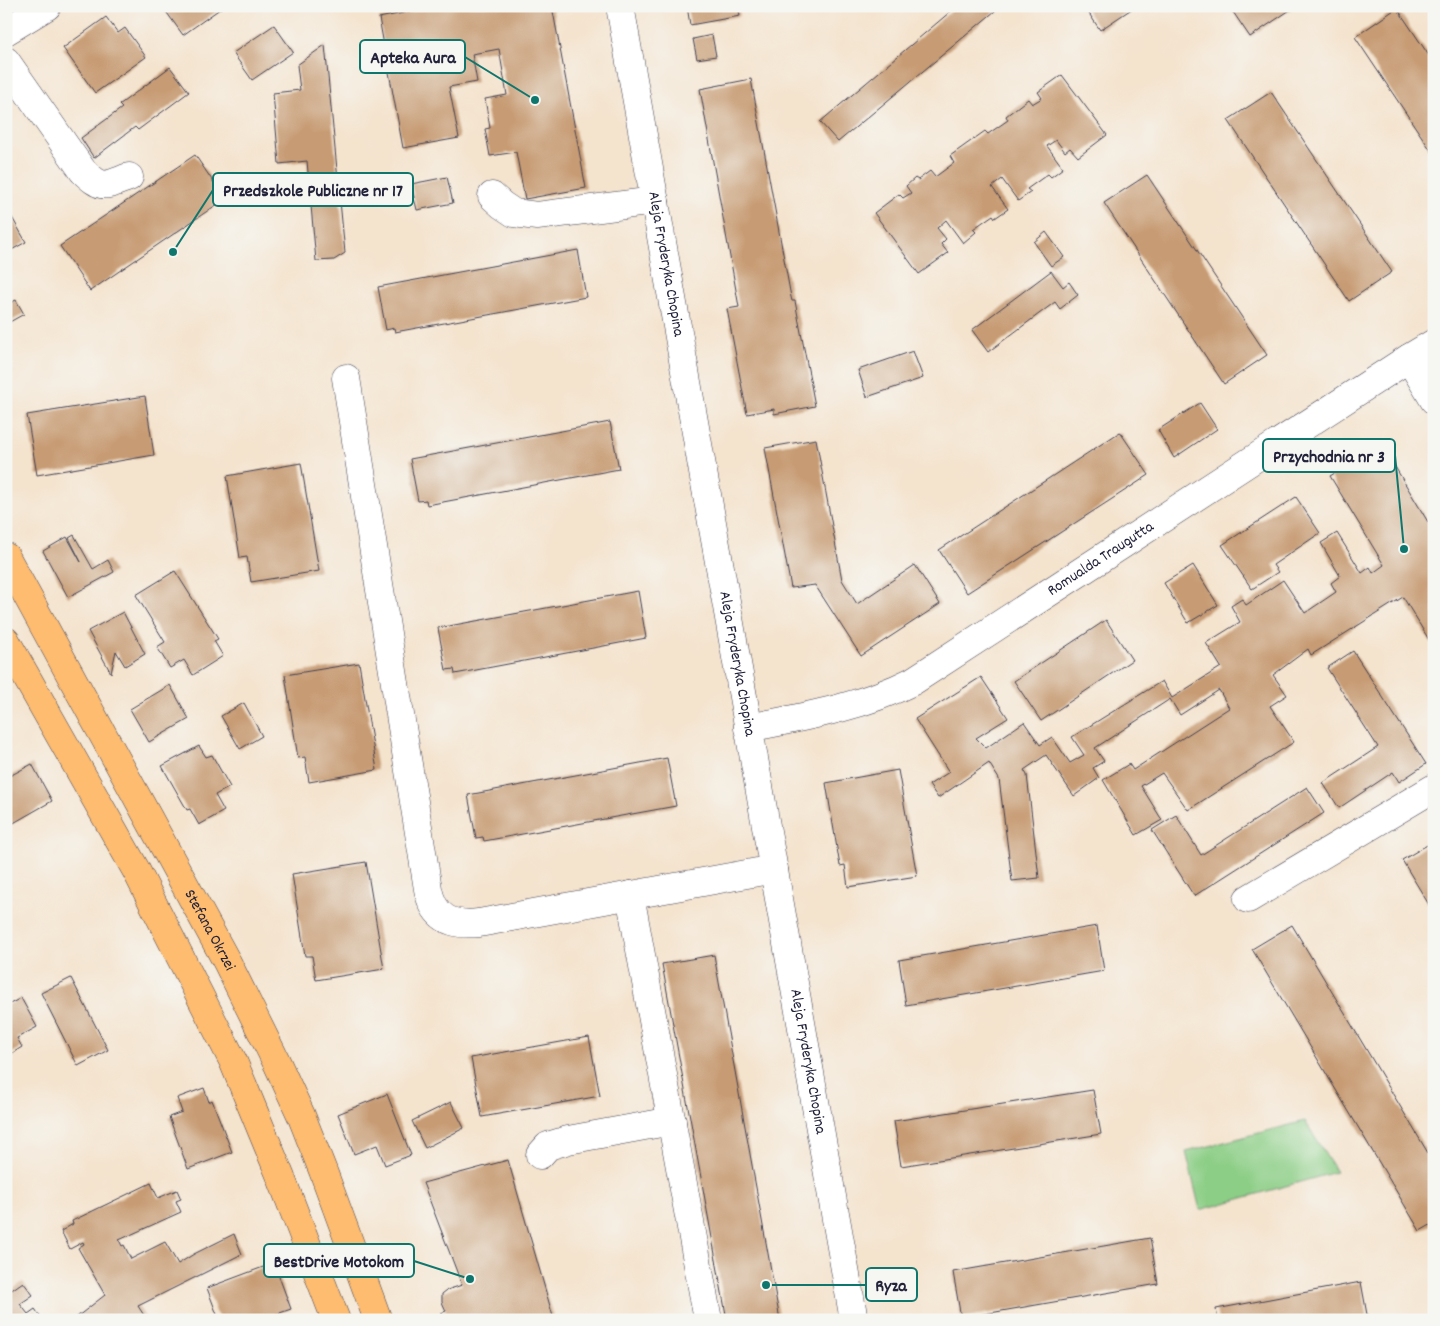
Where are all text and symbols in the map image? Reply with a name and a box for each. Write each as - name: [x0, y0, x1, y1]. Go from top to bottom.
- callout: Apteka Aura: [360, 40, 465, 73]
- text: Apteka Aura: [370, 47, 456, 72]
- callout: Przedszkole Publiczne nr 17: [213, 173, 413, 206]
- text: Przedszkole Publiczne nr 17: [223, 180, 403, 205]
- street label: Aleja Fryderyka Chopina: [642, 190, 690, 339]
- callout: Przychodnia nr 3: [1263, 439, 1395, 472]
- text: Przychodnia nr 3: [1273, 446, 1385, 471]
- street label: Romualda Traugutta: [1043, 515, 1159, 602]
- street label: Aleja Fryderyka Chopina: [713, 589, 761, 738]
- street label: Stefana Okrzei: [178, 885, 241, 975]
- street label: Aleja Fryderyka Chopina: [784, 987, 832, 1136]
- callout: BestDrive Motokom: [264, 1244, 414, 1277]
- text: BestDrive Motokom: [274, 1251, 404, 1276]
- callout: Ryza: [866, 1268, 917, 1301]
- text: Ryza: [875, 1275, 907, 1300]

